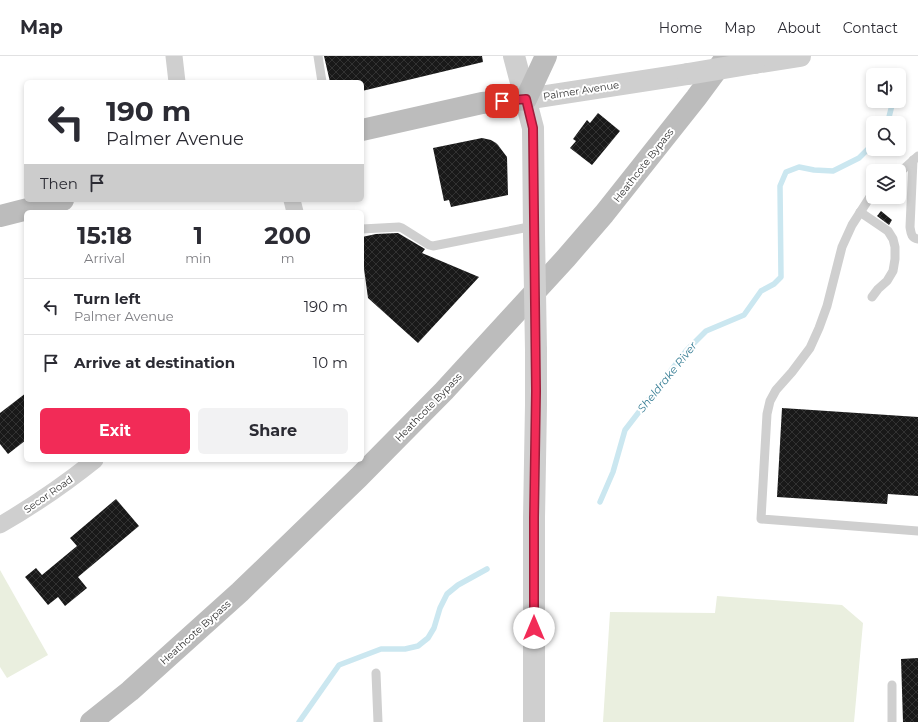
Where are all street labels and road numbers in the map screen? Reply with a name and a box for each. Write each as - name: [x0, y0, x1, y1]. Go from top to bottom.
- street label: Palmer Avenue: [542, 78, 620, 103]
- street label: Heathcote Bypass: [610, 126, 676, 205]
- street label: Heathcote Bypass: [392, 370, 465, 444]
- street label: Secor Road: [21, 473, 75, 516]
- street label: Heathcote Bypass: [157, 597, 233, 667]

